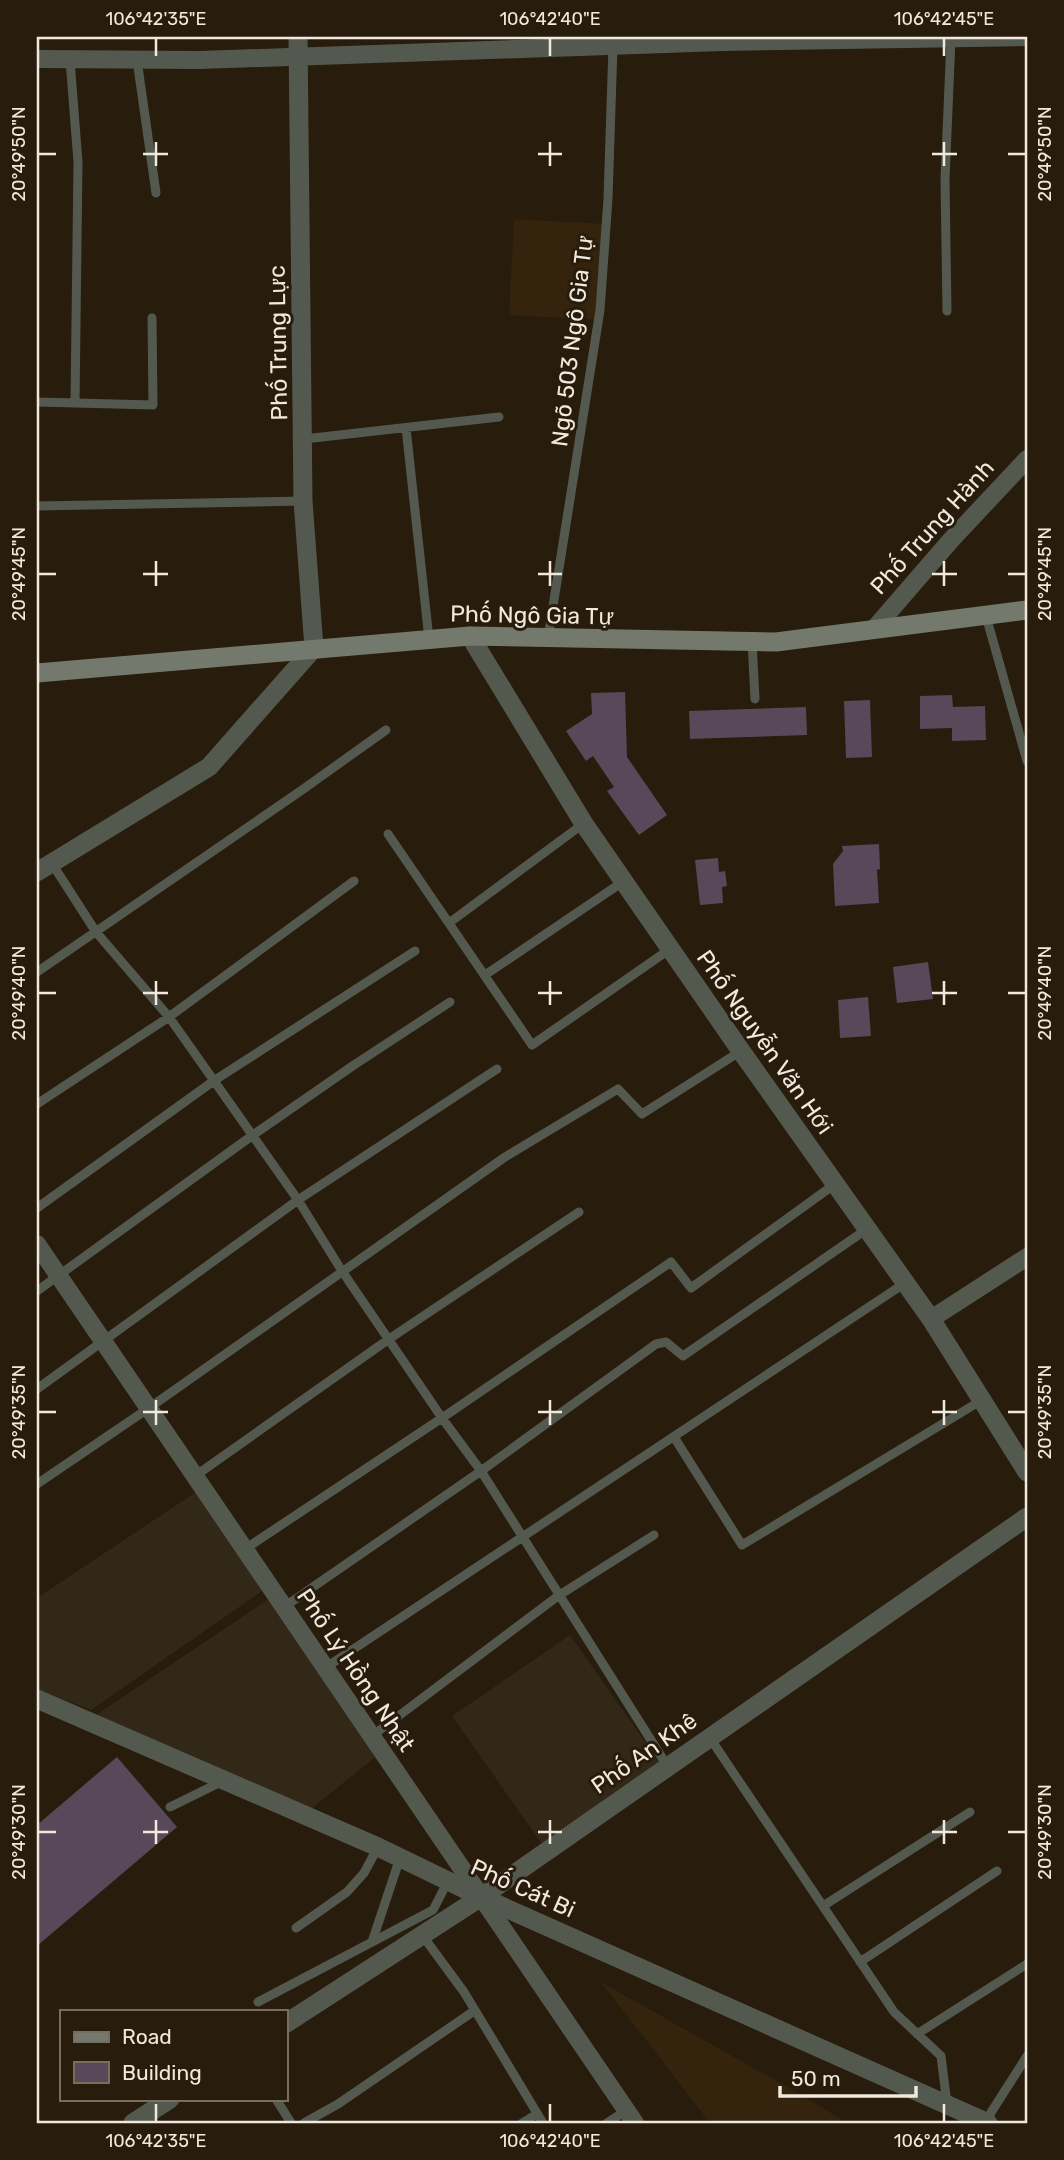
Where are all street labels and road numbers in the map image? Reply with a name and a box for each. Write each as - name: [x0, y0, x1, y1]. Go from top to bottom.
- street label: Ngõ 503 Ngô Gia Tự: [545, 234, 599, 448]
- street label: Phố Trung Lực: [263, 265, 293, 421]
- street label: Phố Trung Hành: [864, 454, 1000, 600]
- street label: Phố Ngô Gia Tự: [450, 600, 614, 630]
- street label: Phố Nguyễn Văn Hới: [691, 945, 839, 1139]
- street label: Phố Lý Hồng Nhật: [291, 1583, 421, 1757]
- street label: Phố An Khê: [586, 1706, 702, 1800]
- street label: Phố Cát Bi: [467, 1853, 579, 1923]

